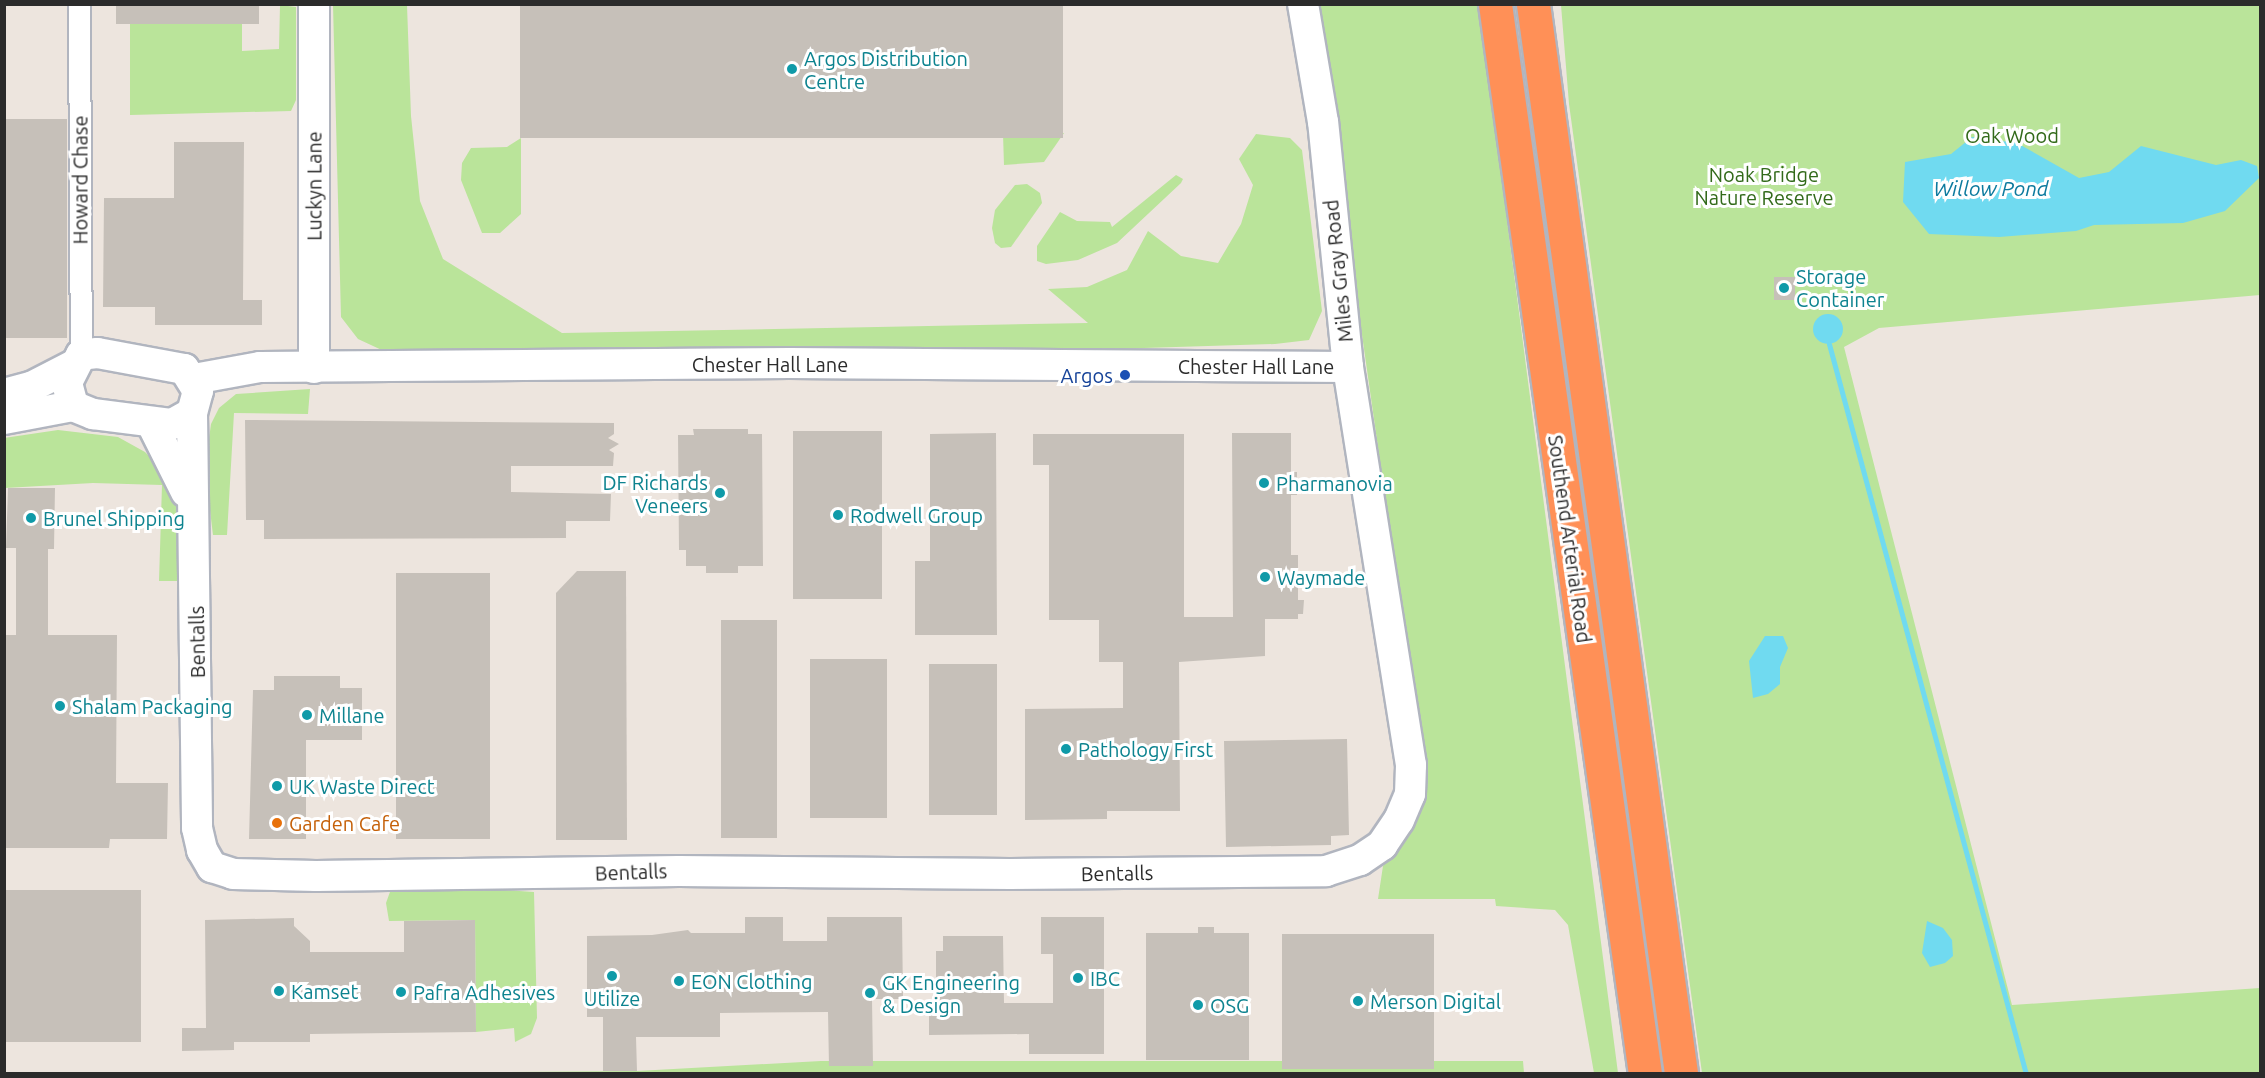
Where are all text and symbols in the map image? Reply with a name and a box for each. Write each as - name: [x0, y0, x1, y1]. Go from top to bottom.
- place label: Argos Distribution Centre: [804, 46, 968, 93]
- marker: Argos Distribution Centre: [785, 62, 799, 76]
- street label: Howard Chase: [68, 116, 92, 244]
- park label: Oak Wood: [1965, 123, 2059, 147]
- street label: Luckyn Lane: [302, 131, 326, 241]
- park label: Noak Bridge Nature Reserve: [1695, 162, 1833, 209]
- water label: Willow Pond: [1933, 175, 2049, 201]
- street label: Miles Gray Road: [1319, 199, 1357, 343]
- place label: Storage Container: [1796, 264, 1884, 311]
- marker: Storage Container: [1777, 281, 1791, 295]
- street label: Chester Hall Lane: [692, 352, 848, 376]
- street label: Chester Hall Lane: [1178, 354, 1334, 378]
- place label: Argos: [1061, 363, 1113, 387]
- marker: Argos: [1118, 368, 1132, 382]
- street label: Southend Arterial Road: [1544, 434, 1596, 644]
- place label: DF Richards Veneers: [603, 470, 708, 517]
- place label: Pharmanovia: [1276, 471, 1393, 495]
- marker: Pharmanovia: [1257, 476, 1271, 490]
- marker: DF Richards Veneers: [713, 486, 727, 500]
- place label: Rodwell Group: [850, 503, 983, 527]
- place label: Brunel Shipping: [43, 506, 185, 530]
- marker: Rodwell Group: [831, 508, 845, 522]
- marker: Brunel Shipping: [24, 511, 38, 525]
- place label: Waymade: [1277, 565, 1365, 589]
- marker: Waymade: [1258, 570, 1272, 584]
- street label: Bentalls: [184, 606, 210, 678]
- place label: Shalam Packaging: [72, 694, 233, 718]
- marker: Shalam Packaging: [53, 699, 67, 713]
- place label: Millane: [319, 703, 384, 727]
- marker: Millane: [300, 708, 314, 722]
- place label: Pathology First: [1078, 737, 1213, 761]
- marker: Pathology First: [1059, 742, 1073, 756]
- place label: UK Waste Direct: [289, 774, 435, 798]
- marker: UK Waste Direct: [270, 779, 284, 793]
- place label: Garden Cafe: [289, 811, 400, 835]
- marker: Garden Cafe: [270, 816, 284, 830]
- street label: Bentalls: [594, 859, 668, 885]
- street label: Bentalls: [1081, 860, 1153, 886]
- place label: IBC: [1090, 966, 1120, 990]
- marker: Utilize: [605, 969, 619, 983]
- place label: EON Clothing: [691, 969, 813, 993]
- place label: GK Engineering & Design: [882, 970, 1020, 1017]
- marker: IBC: [1071, 971, 1085, 985]
- marker: EON Clothing: [672, 974, 686, 988]
- place label: Kamset: [291, 979, 358, 1003]
- place label: Pafra Adhesives: [413, 980, 555, 1004]
- marker: Kamset: [272, 984, 286, 998]
- marker: Pafra Adhesives: [394, 985, 408, 999]
- place label: Utilize: [584, 986, 640, 1010]
- marker: GK Engineering & Design: [863, 986, 877, 1000]
- place label: Merson Digital: [1370, 989, 1501, 1013]
- place label: OSG: [1210, 993, 1249, 1017]
- marker: Merson Digital: [1351, 994, 1365, 1008]
- marker: OSG: [1191, 998, 1205, 1012]

